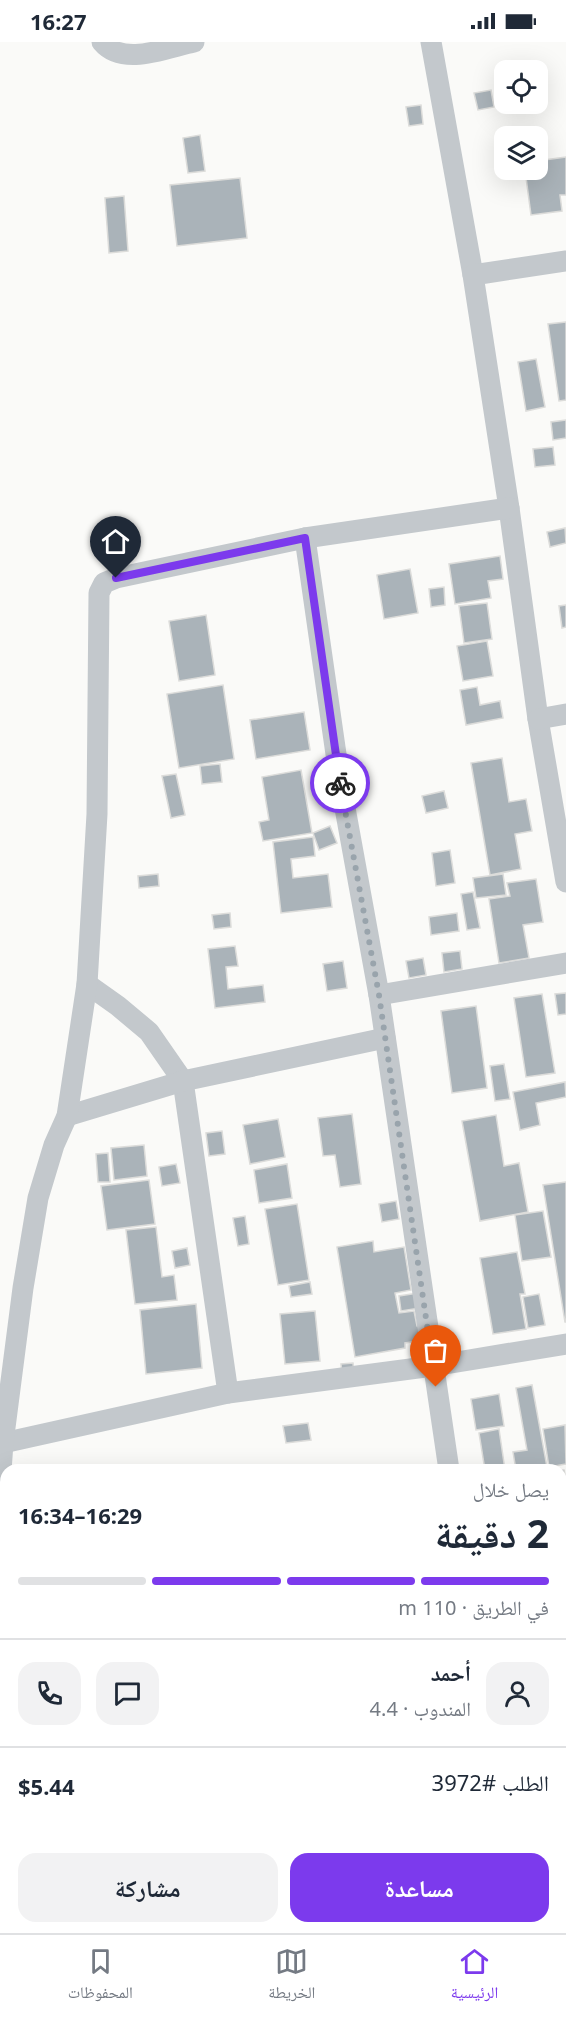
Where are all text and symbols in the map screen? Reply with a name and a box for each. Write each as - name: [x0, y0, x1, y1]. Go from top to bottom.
- text: 16:27: [30, 6, 87, 36]
- map controls: [494, 60, 548, 180]
- button: locate: [494, 60, 548, 114]
- button: layers: [494, 126, 548, 180]
- pin: [90, 516, 141, 578]
- icon: home: [99, 525, 132, 558]
- courier: [310, 753, 370, 813]
- icon: bike: [324, 767, 357, 800]
- pin: [410, 1325, 461, 1387]
- icon: bag: [419, 1334, 452, 1367]
- text: يصل خلال: [473, 1476, 549, 1503]
- text: 16:29–16:34: [18, 1500, 142, 1530]
- text: 2 دقيقة: [435, 1506, 549, 1559]
- text: في الطريق · 110 m: [398, 1594, 549, 1621]
- text: أحمد: [431, 1657, 471, 1687]
- button: phone: [18, 1662, 81, 1725]
- button: chat: [96, 1662, 159, 1725]
- button: person: [486, 1662, 549, 1725]
- text: المندوب · 4.4: [370, 1695, 471, 1722]
- text: الطلب #3972: [432, 1767, 549, 1797]
- text: $5.44: [18, 1771, 75, 1801]
- button: مشاركة: [18, 1853, 278, 1922]
- button: مساعدة: [290, 1853, 549, 1922]
- tab: المحفوظات: [68, 1945, 133, 2008]
- tab: الخريطة: [268, 1945, 315, 2008]
- tab: الرئيسية: [451, 1945, 498, 2008]

